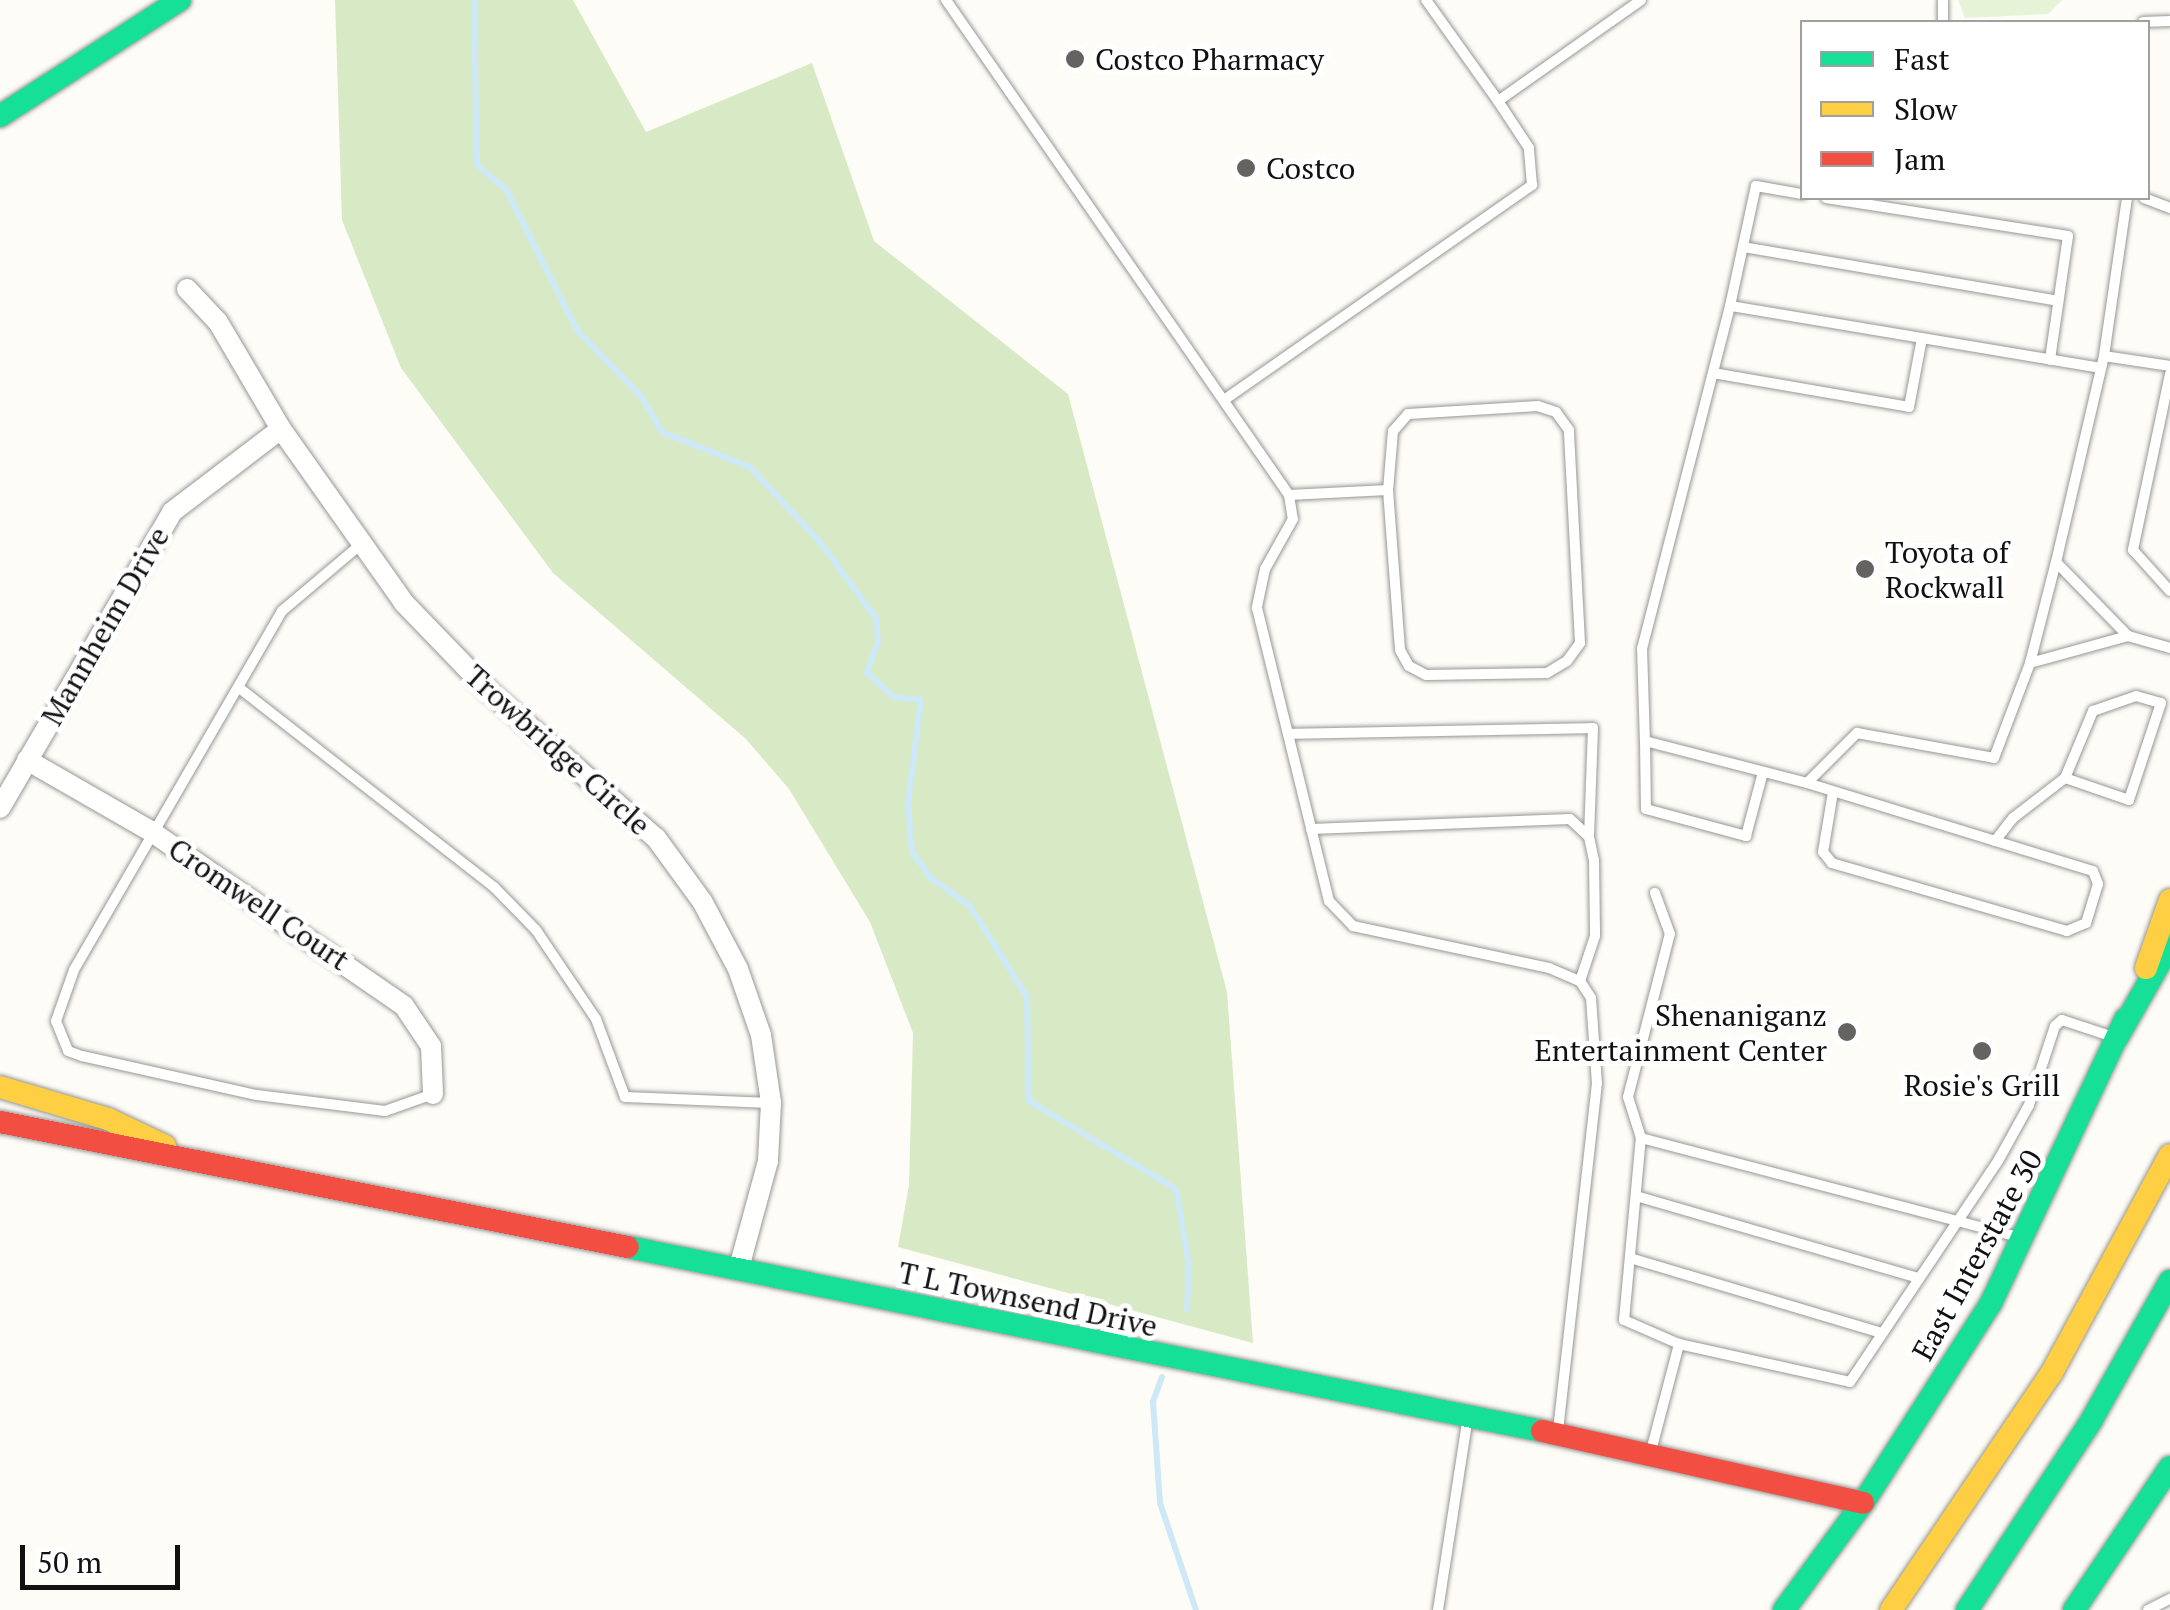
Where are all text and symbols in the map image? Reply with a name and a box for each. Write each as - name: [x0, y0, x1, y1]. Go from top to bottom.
- legend: [1800, 20, 2150, 200]
- text: Fast: [1894, 39, 1950, 79]
- place label: Costco Pharmacy: [1095, 41, 1324, 77]
- marker: Costco Pharmacy: [1064, 48, 1086, 70]
- text: Slow: [1894, 89, 1957, 129]
- text: Jam: [1894, 139, 1945, 179]
- place label: Costco: [1266, 150, 1355, 186]
- marker: Costco: [1235, 157, 1257, 179]
- street label: Mannheim Drive: [34, 520, 176, 732]
- place label: Toyota of Rockwall: [1885, 534, 2009, 604]
- marker: Toyota of Rockwall: [1854, 558, 1876, 580]
- street label: Trowbridge Circle: [458, 657, 658, 843]
- street label: Cromwell Court: [162, 830, 356, 978]
- place label: Shenaniganz Entertainment Center: [1534, 997, 1827, 1068]
- marker: Shenaniganz Entertainment Center: [1836, 1021, 1858, 1043]
- marker: Rosie's Grill: [1971, 1040, 1993, 1062]
- place label: Rosie's Grill: [1904, 1067, 2060, 1103]
- street label: East Interstate 30: [1904, 1144, 2050, 1366]
- street label: T L Townsend Drive: [895, 1254, 1161, 1344]
- scale bar: [25, 1525, 185, 1587]
- text: 50 m: [37, 1542, 102, 1582]

